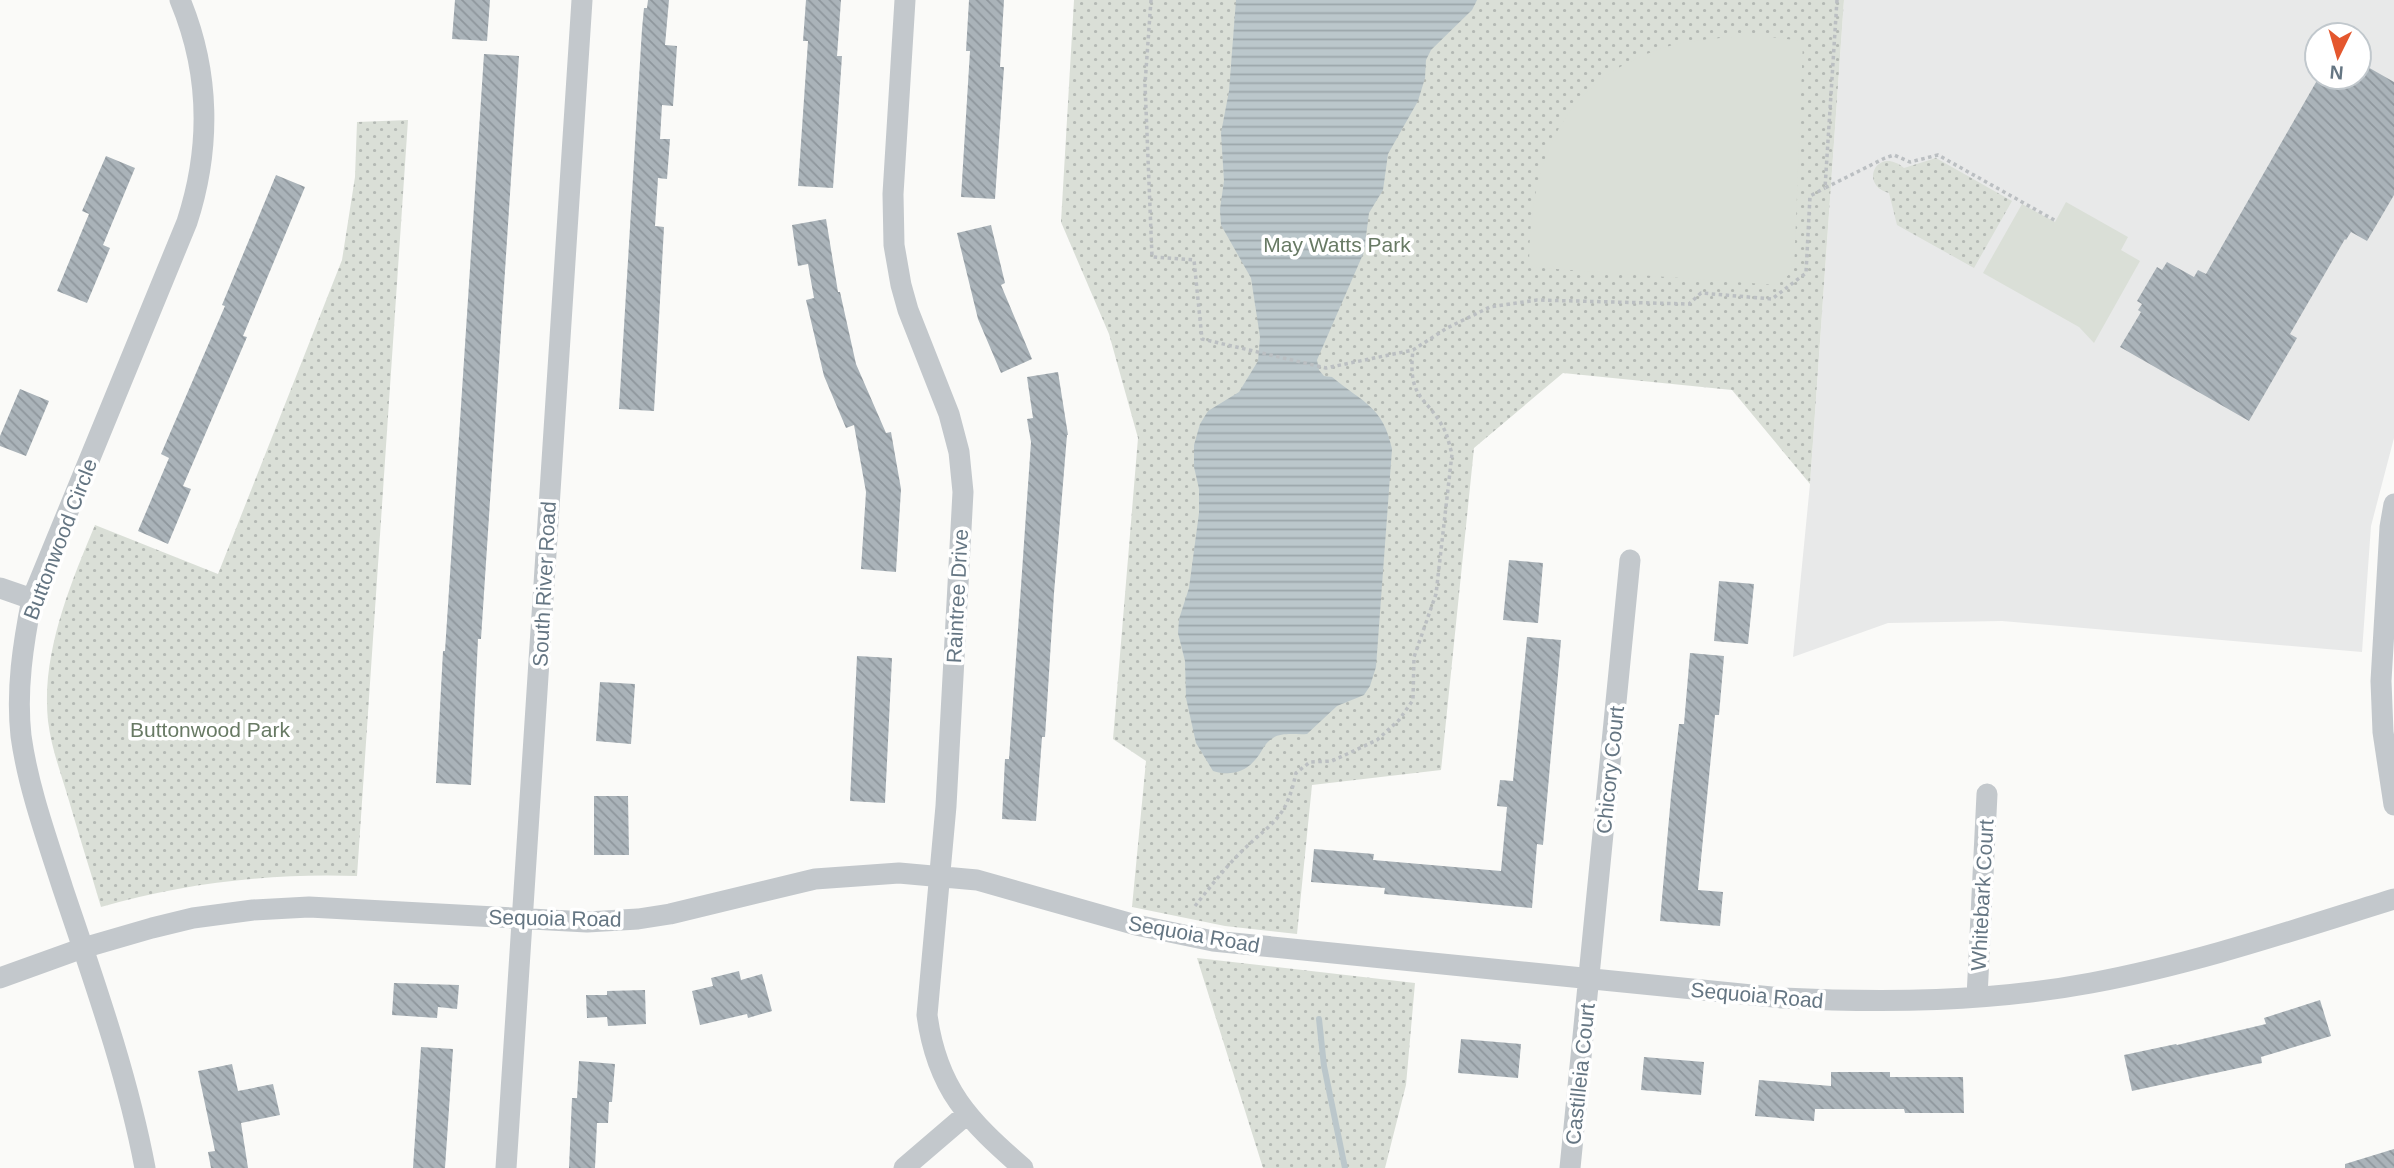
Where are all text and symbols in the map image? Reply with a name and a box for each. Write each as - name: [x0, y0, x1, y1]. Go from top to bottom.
- north arrow: [2303, 21, 2373, 91]
- text: N: [2329, 61, 2344, 83]
- park label: May Watts Park: [1263, 233, 1411, 256]
- street label: Buttonwood Circle: [19, 455, 101, 623]
- street label: South River Road: [528, 501, 560, 667]
- street label: Raintree Drive: [942, 528, 972, 664]
- street label: Chicory Court: [1592, 705, 1628, 835]
- park label: Buttonwood Park: [130, 718, 290, 741]
- street label: Whitebark Court: [1967, 818, 1997, 971]
- street label: Sequoia Road: [488, 905, 622, 931]
- street label: Sequoia Road: [1126, 911, 1262, 957]
- street label: Sequoia Road: [1690, 978, 1824, 1012]
- street label: Castilleia Court: [1561, 1002, 1599, 1146]

